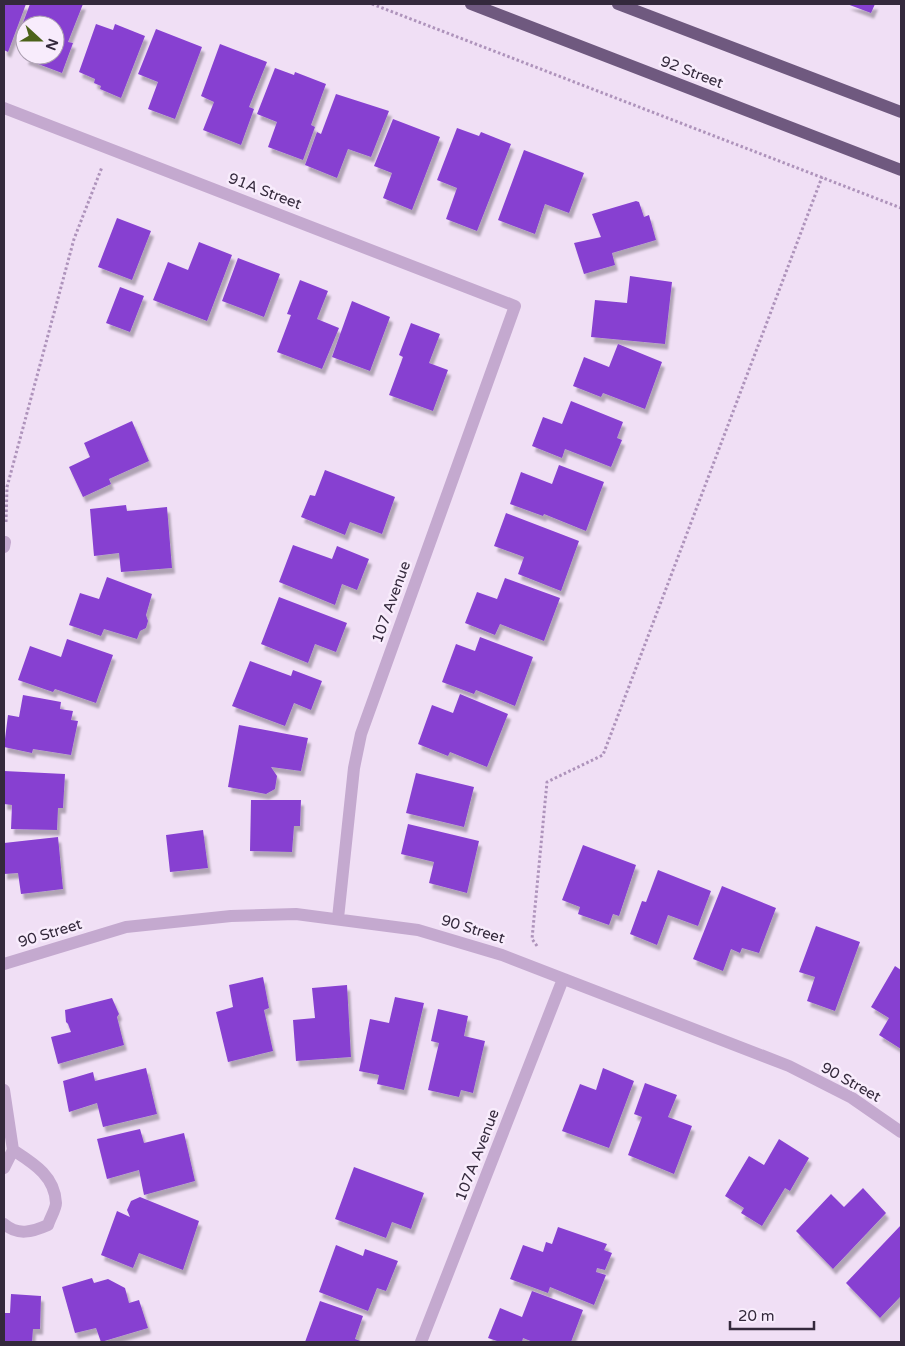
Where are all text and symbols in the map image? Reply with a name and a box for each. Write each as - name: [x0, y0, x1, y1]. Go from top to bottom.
- north arrow: [15, 15, 65, 65]
- text: N: [42, 36, 62, 53]
- street label: 92 Street: [658, 52, 726, 92]
- street label: 91A Street: [226, 169, 304, 213]
- street label: 107 Avenue: [368, 559, 414, 645]
- street label: 90 Street: [439, 911, 507, 947]
- street label: 90 Street: [16, 915, 84, 951]
- street label: 90 Street: [818, 1058, 884, 1106]
- street label: 107A Avenue: [451, 1106, 503, 1204]
- scale bar: [730, 1298, 814, 1330]
- text: 20 m: [738, 1307, 775, 1325]

